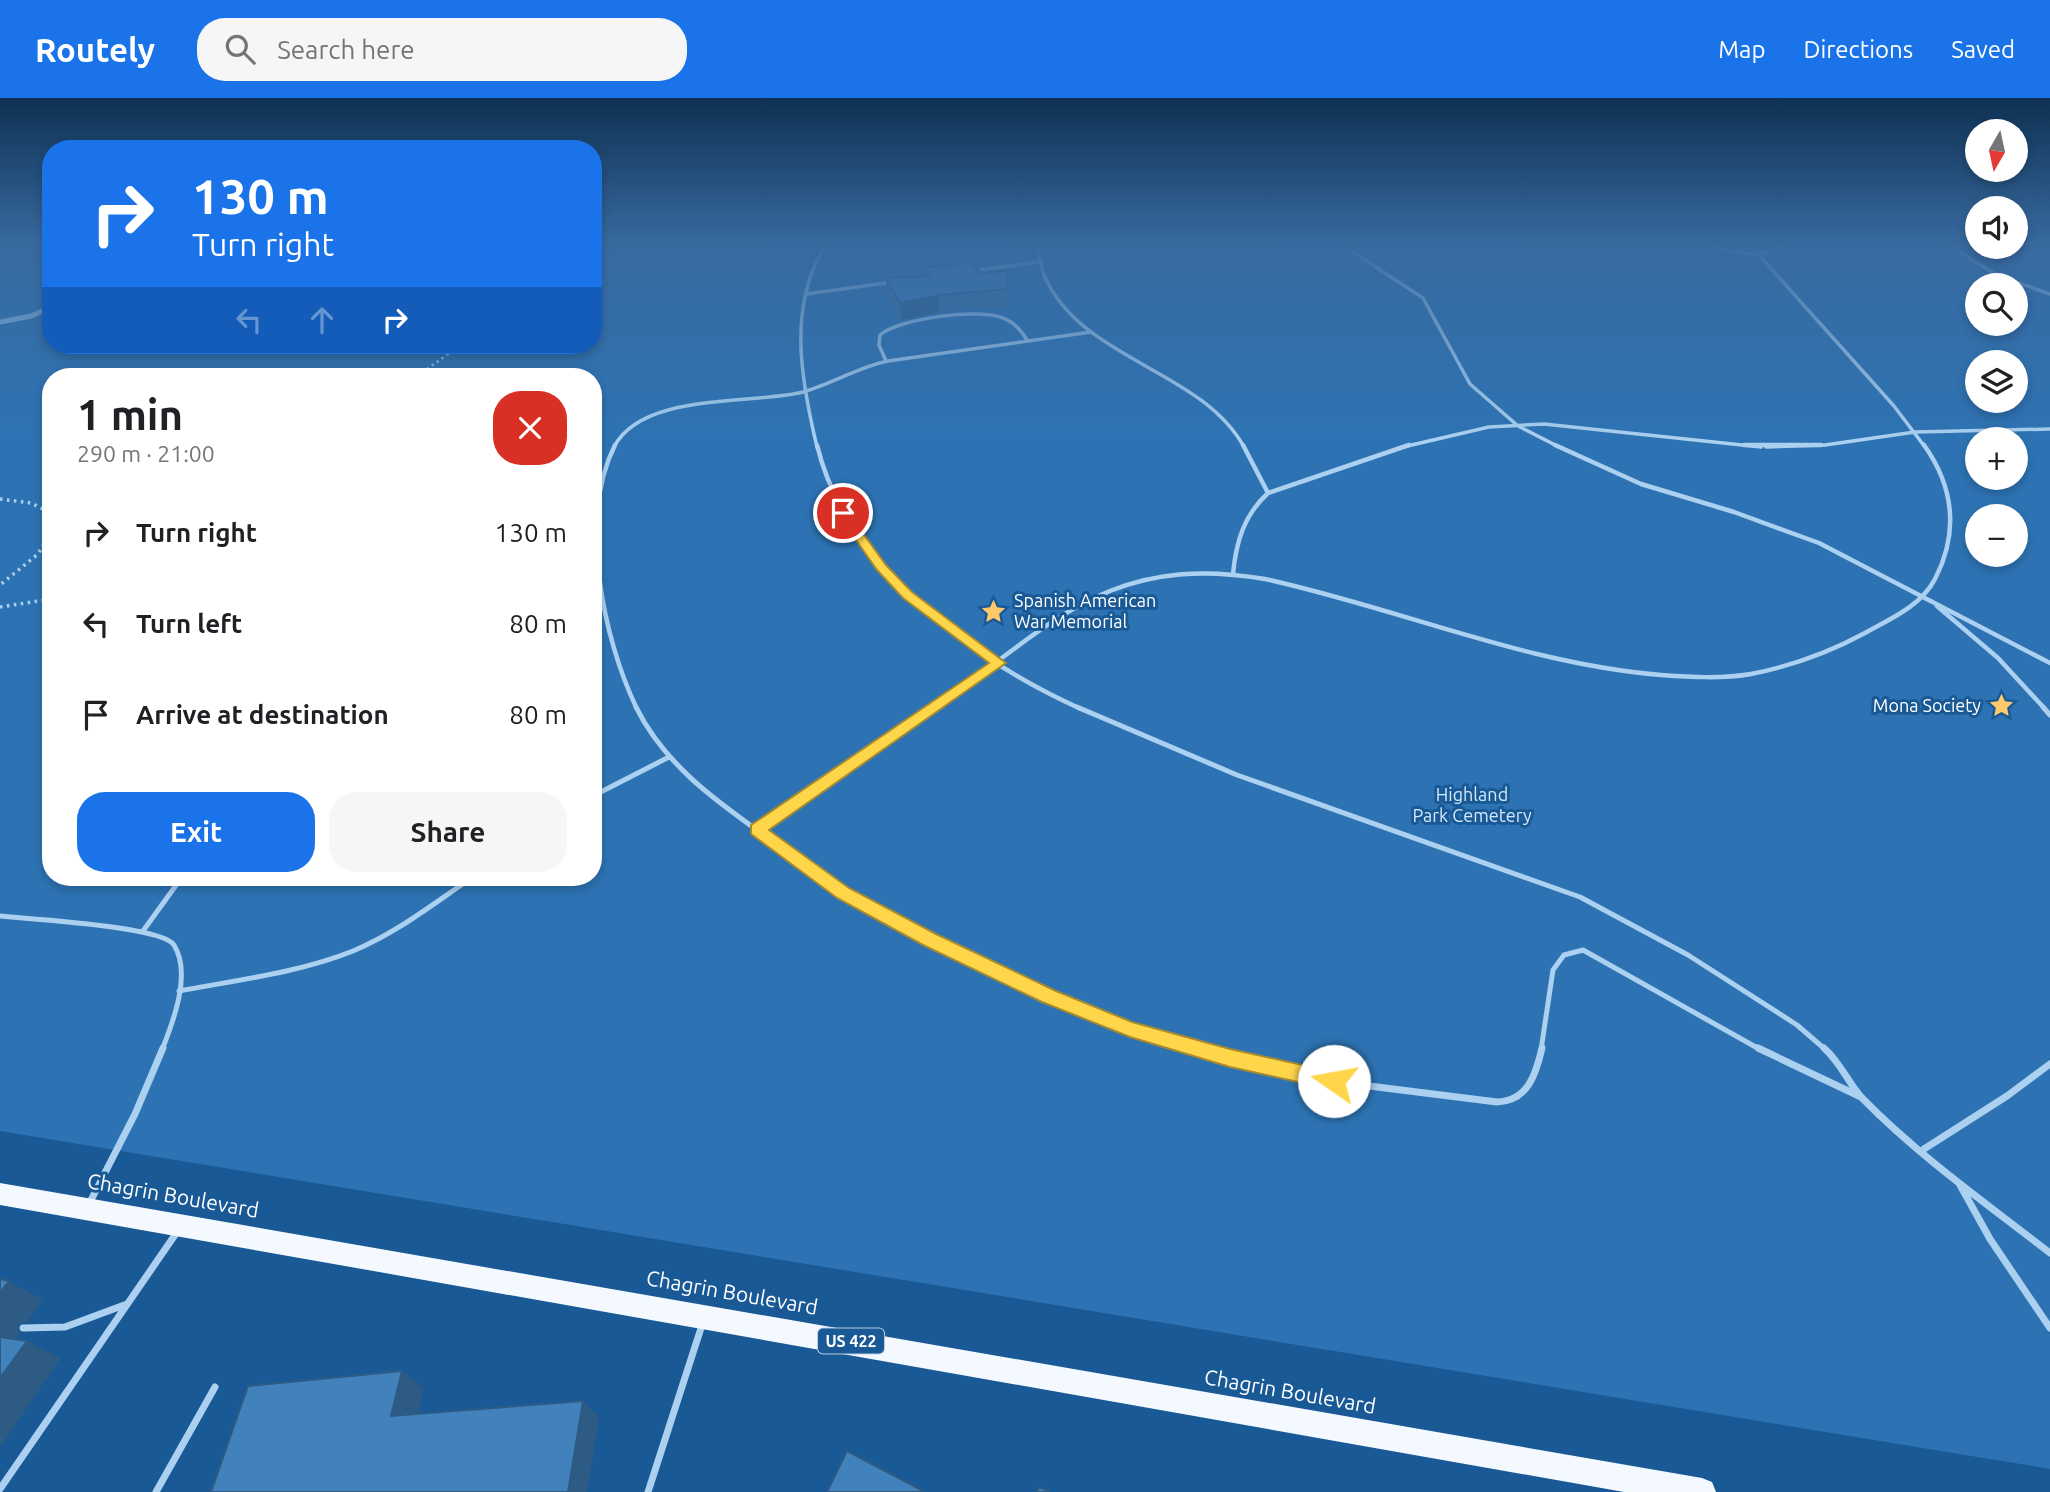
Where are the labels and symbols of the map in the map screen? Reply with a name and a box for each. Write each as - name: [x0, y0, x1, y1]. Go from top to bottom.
- north arrow: [1965, 119, 2028, 182]
- pin: [813, 483, 873, 543]
- place label: Spanish American War Memorial: [1014, 590, 1156, 631]
- place icon: Spanish American War Memorial: [980, 597, 1008, 625]
- place icon: Mona Society: [1987, 692, 2015, 720]
- place label: Mona Society: [1873, 695, 1981, 715]
- park label: Highland Park Cemetery: [1412, 784, 1532, 825]
- position arrow: [1297, 1044, 1371, 1118]
- street label: Chagrin Boulevard: [86, 1168, 261, 1222]
- street label: Chagrin Boulevard: [645, 1265, 820, 1319]
- road number: US 422: [818, 1329, 884, 1354]
- street label: Chagrin Boulevard: [1203, 1364, 1378, 1418]

